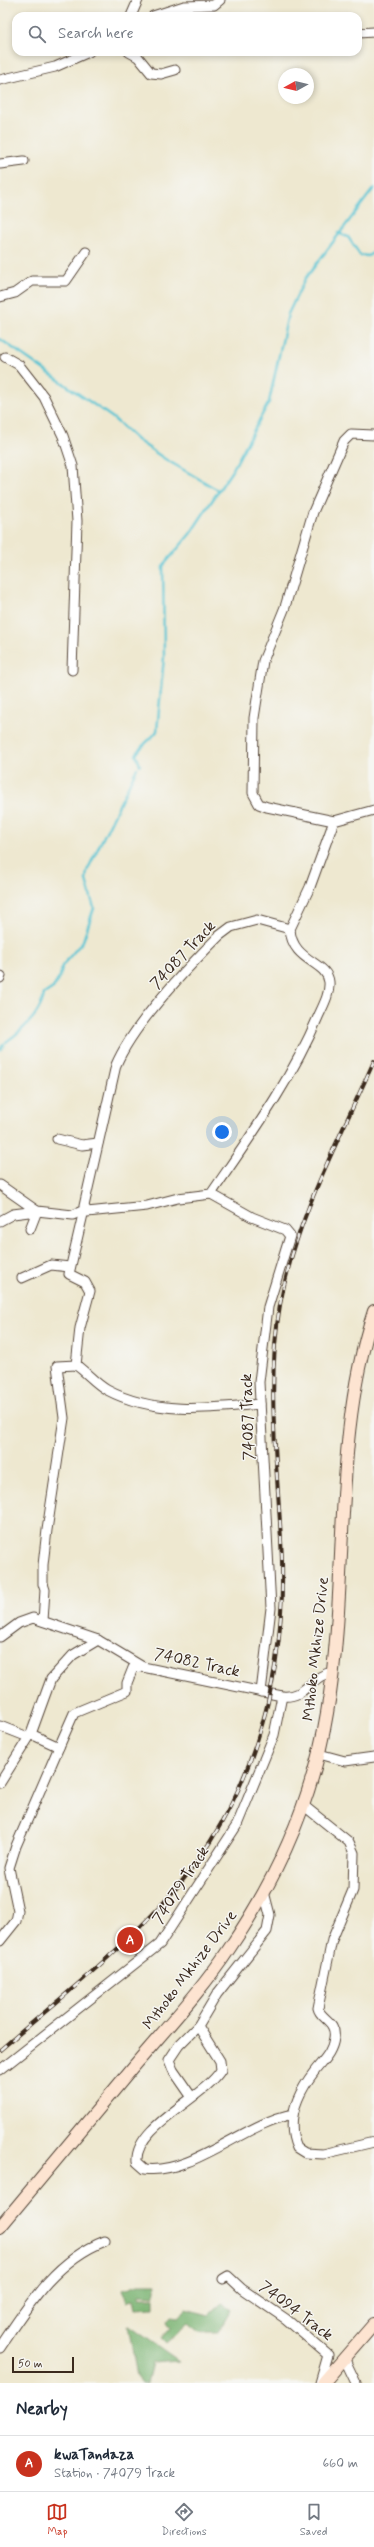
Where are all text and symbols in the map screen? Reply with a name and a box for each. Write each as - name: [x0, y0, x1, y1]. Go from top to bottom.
- search box: [12, 12, 362, 56]
- icon: search: [26, 23, 48, 45]
- text: Search here: [58, 24, 134, 44]
- north arrow: [278, 68, 314, 104]
- street label: 74087 Track: [146, 916, 220, 994]
- your location: [212, 1122, 232, 1142]
- street label: 74087 Track: [236, 1373, 260, 1461]
- street label: Mthoko Mkhize Drive: [298, 1576, 334, 1722]
- street label: 74082 Track: [152, 1644, 242, 1682]
- street label: 74079 Track: [148, 1842, 214, 1928]
- street label: Mthoko Mkhize Drive: [138, 1906, 242, 2034]
- pin: A: [117, 1925, 143, 1955]
- street label: 74094 Track: [255, 2276, 337, 2346]
- scale bar: [12, 2355, 74, 2374]
- text: 50 m: [18, 2357, 43, 2371]
- text: Nearby: [16, 2398, 68, 2420]
- text: kwaTandaza: [54, 2445, 134, 2465]
- text: A: [25, 2455, 33, 2472]
- text: 660 m: [322, 2455, 358, 2472]
- text: Station · 74079 Track: [54, 2465, 175, 2482]
- tab: Map: [46, 2501, 68, 2539]
- tab: Directions: [161, 2501, 207, 2539]
- tab: Saved: [300, 2501, 327, 2539]

